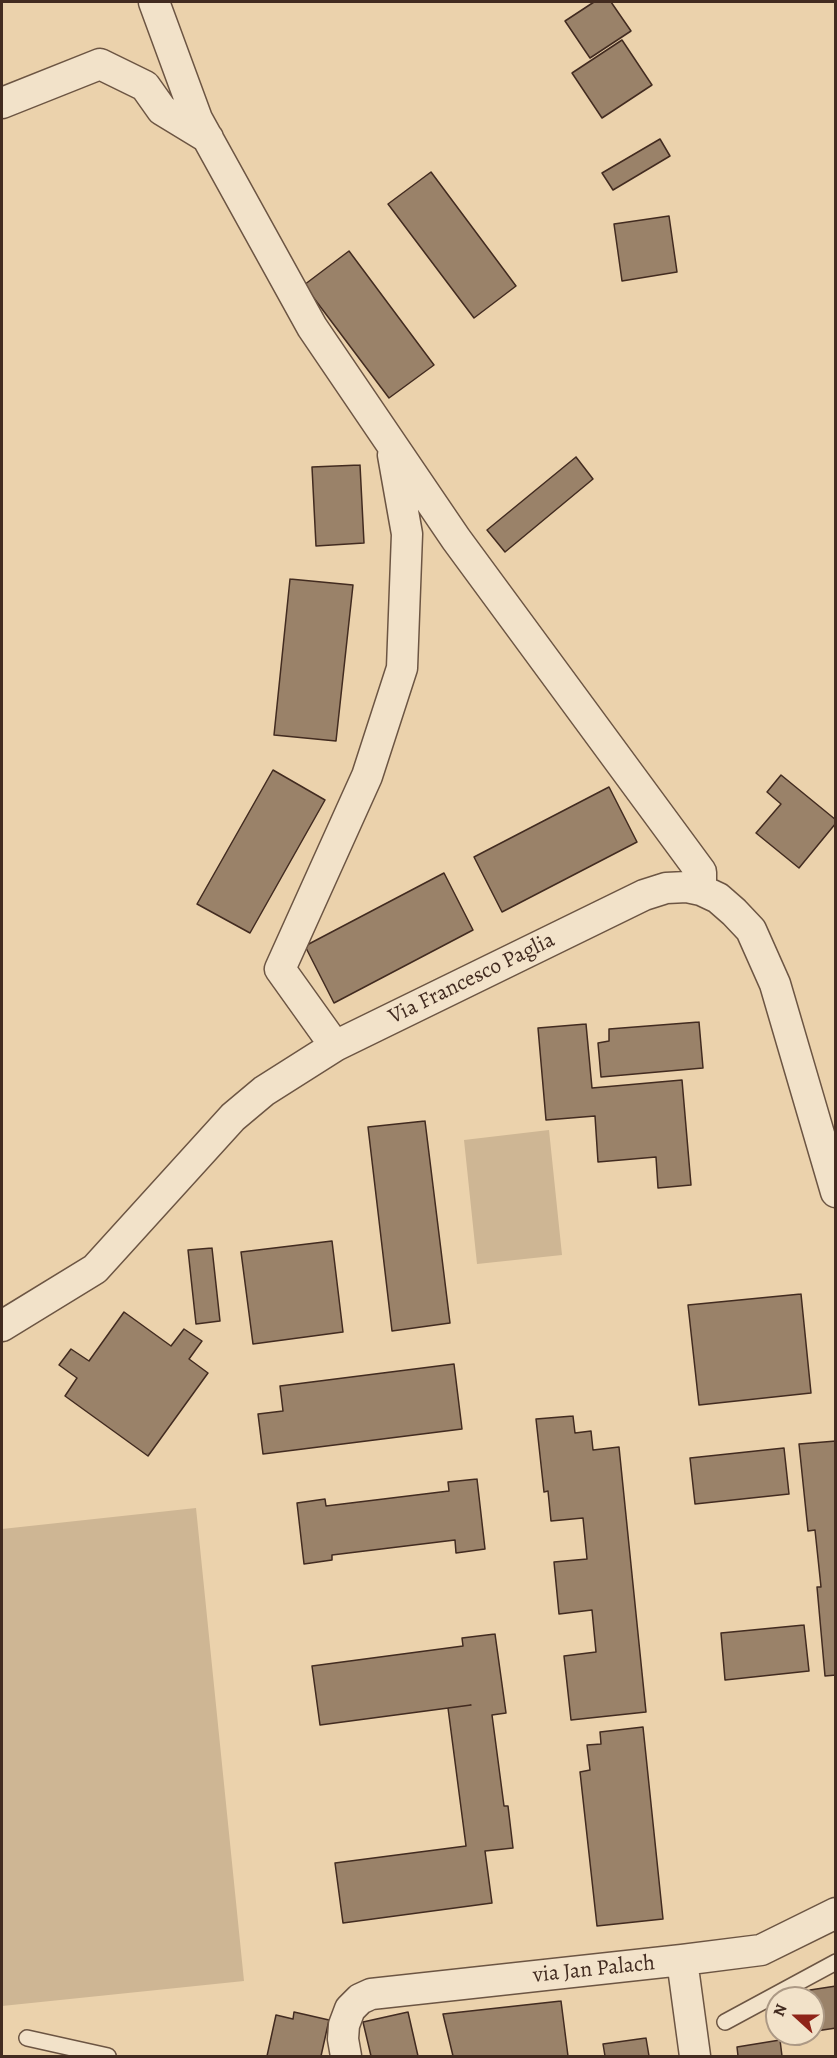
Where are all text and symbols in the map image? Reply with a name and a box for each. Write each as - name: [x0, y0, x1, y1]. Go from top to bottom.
- street label: Via Francesco Paglia: [385, 927, 559, 1031]
- street label: via Jan Palach: [532, 1950, 656, 1990]
- north arrow: [765, 1986, 825, 2046]
- text: N: [768, 2001, 792, 2020]

